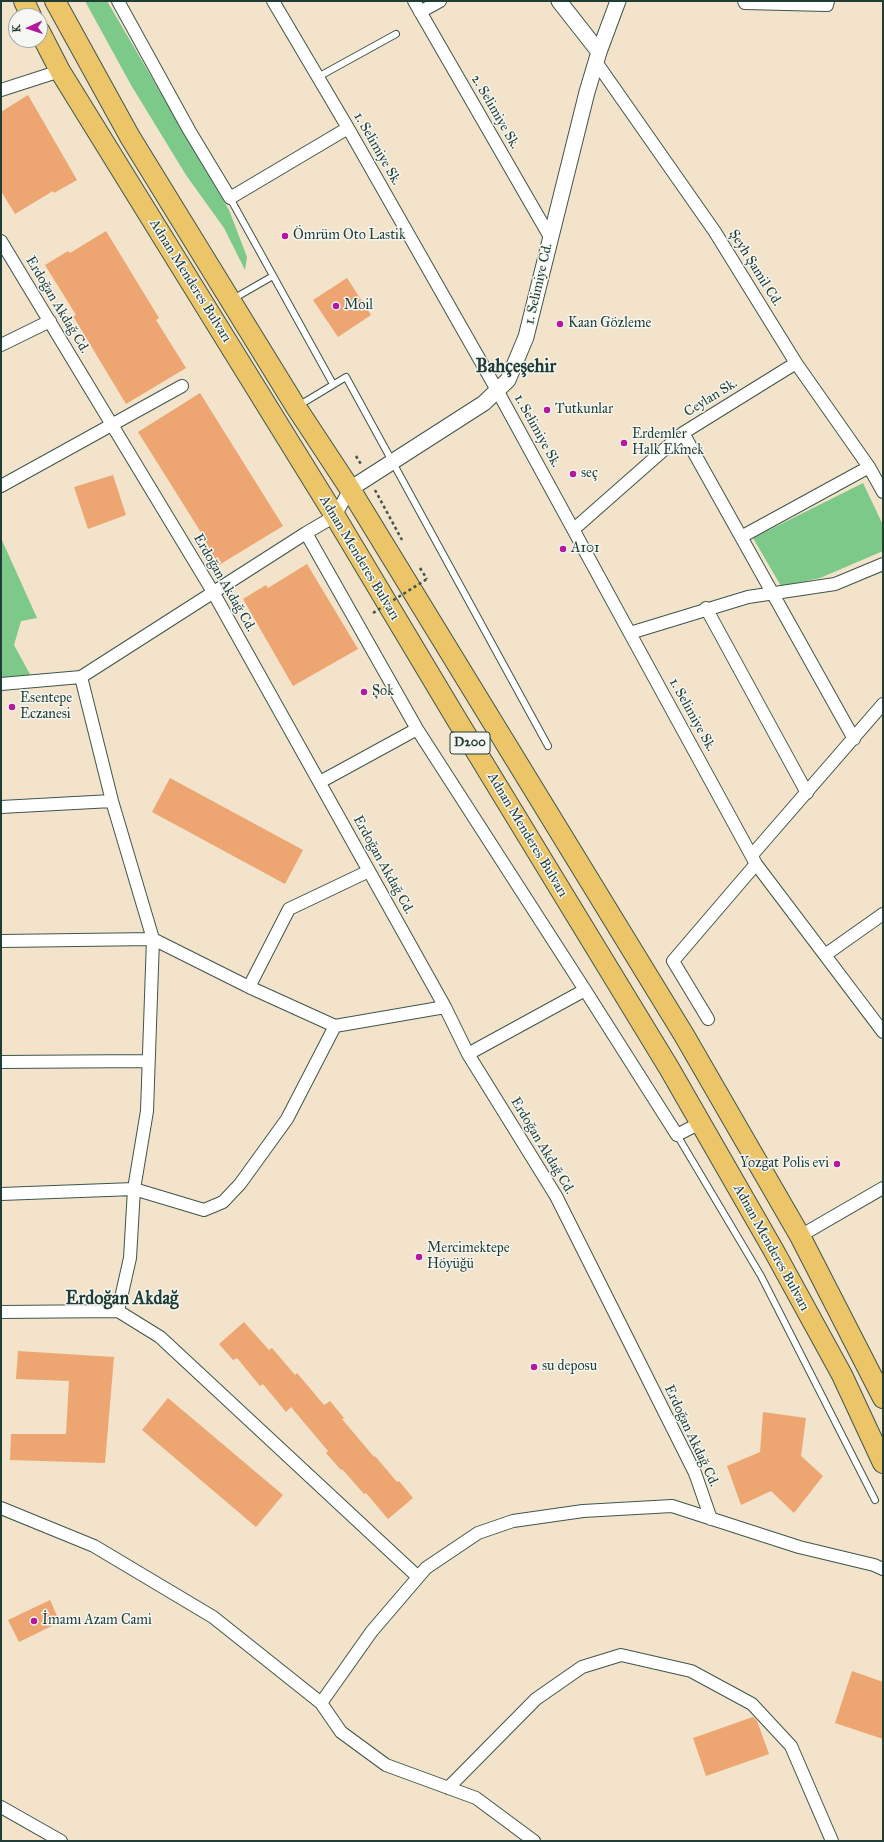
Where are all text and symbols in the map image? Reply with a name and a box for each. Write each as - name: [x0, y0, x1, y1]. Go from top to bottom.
- north arrow: [8, 8, 48, 48]
- text: K: [10, 24, 23, 33]
- street label: 2. Selimiye Sk.: [467, 72, 523, 152]
- street label: 1. Selimiye Sk.: [349, 110, 405, 188]
- street label: Adnan Menderes Bulvarı: [145, 216, 235, 346]
- street label: Şeyh Şamil Cd.: [725, 227, 785, 309]
- place label: Ömrüm Oto Lastik: [293, 228, 405, 244]
- marker: Ömrüm Oto Lastik: [280, 231, 290, 241]
- street label: 1. Selimiye Cd.: [521, 242, 557, 326]
- street label: Erdoğan Akdağ Cd.: [21, 253, 93, 357]
- place label: Moil: [344, 298, 373, 314]
- marker: Moil: [331, 301, 341, 311]
- place label: Kaan Gözleme: [568, 316, 651, 332]
- marker: Kaan Gözleme: [555, 319, 565, 329]
- district label: Bahçeşehir: [476, 357, 556, 379]
- street label: Ceylan Sk.: [681, 375, 741, 421]
- street label: 1. Selimiye Sk.: [510, 391, 564, 471]
- place label: Tutkunlar: [555, 402, 613, 418]
- marker: Tutkunlar: [542, 405, 552, 415]
- place label: Erdemler Halk Ekmek: [632, 427, 704, 460]
- marker: Erdemler Halk Ekmek: [619, 438, 629, 448]
- place label: seç: [581, 466, 598, 482]
- marker: seç: [568, 469, 578, 479]
- street label: Adnan Menderes Bulvarı: [315, 493, 403, 623]
- street label: Erdoğan Akdağ Cd.: [189, 531, 259, 635]
- place label: A101: [571, 541, 599, 557]
- marker: A101: [558, 544, 568, 554]
- street label: 1. Selimiye Sk.: [665, 675, 719, 755]
- place label: Şok: [372, 684, 394, 700]
- marker: Şok: [359, 687, 369, 697]
- place label: Esentepe Eczanesi: [20, 691, 72, 724]
- marker: Esentepe Eczanesi: [7, 702, 17, 712]
- road number: D200: [450, 732, 490, 754]
- street label: Adnan Menderes Bulvarı: [483, 770, 571, 900]
- street label: Erdoğan Akdağ Cd.: [349, 813, 417, 917]
- street label: Erdoğan Akdağ Cd.: [506, 1094, 578, 1198]
- place label: Yozgat Polis evi: [740, 1156, 829, 1172]
- marker: Yozgat Polis evi: [832, 1159, 842, 1169]
- street label: Adnan Menderes Bulvarı: [729, 1182, 813, 1314]
- place label: Mercimektepe Höyüğü: [427, 1241, 510, 1274]
- marker: Mercimektepe Höyüğü: [414, 1252, 424, 1262]
- district label: Erdoğan Akdağ: [66, 1289, 178, 1311]
- place label: su deposu: [542, 1359, 597, 1375]
- marker: su deposu: [529, 1362, 539, 1372]
- street label: Erdoğan Akdağ Cd.: [660, 1382, 722, 1490]
- place label: İmamı Azam Cami: [42, 1613, 152, 1629]
- marker: İmamı Azam Cami: [29, 1616, 39, 1626]

